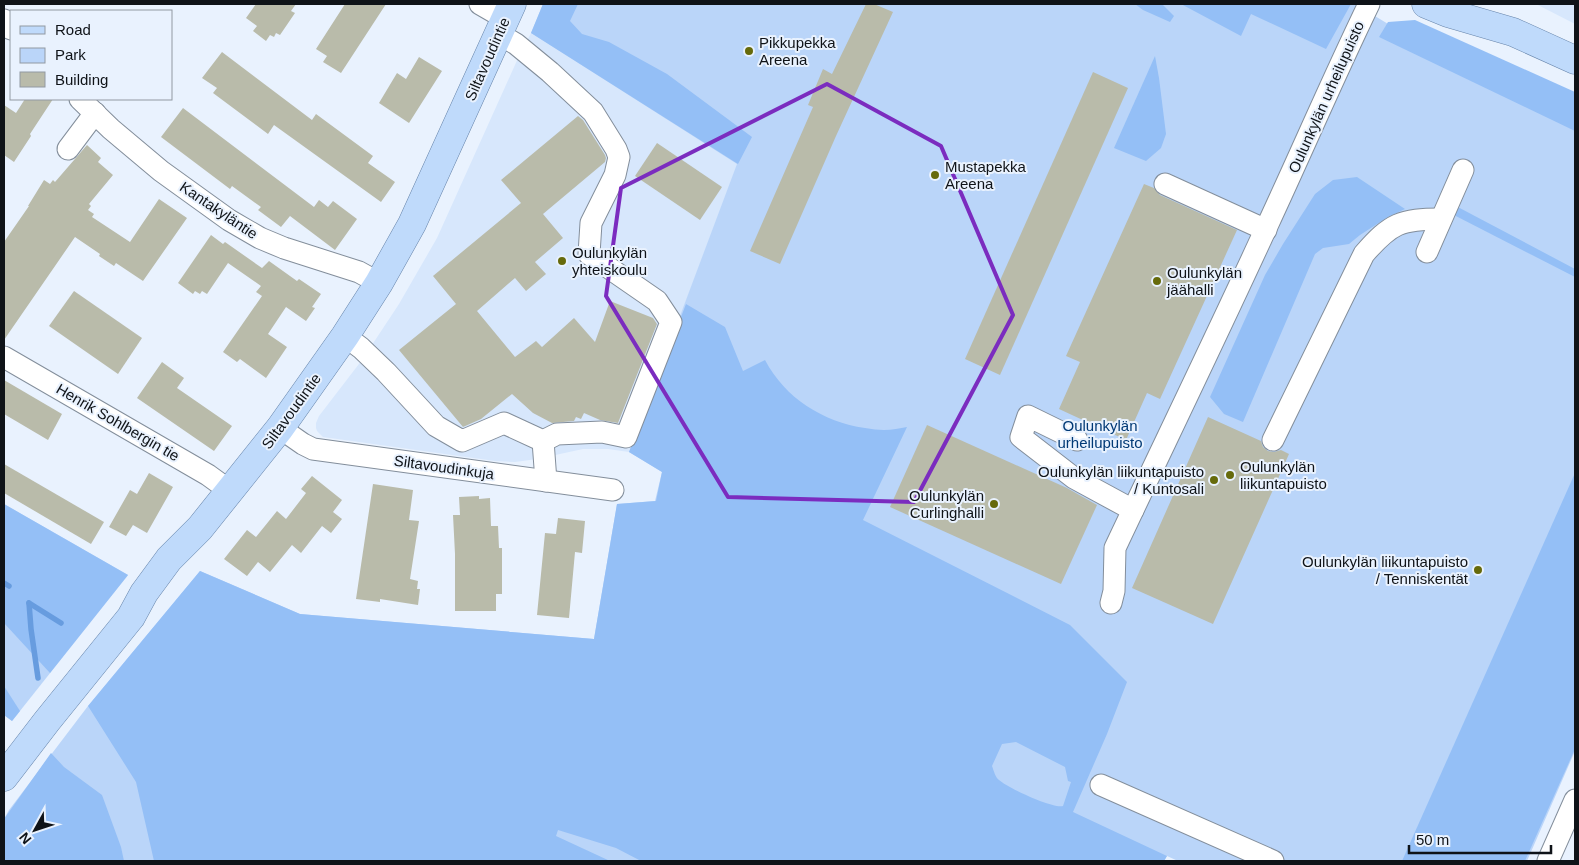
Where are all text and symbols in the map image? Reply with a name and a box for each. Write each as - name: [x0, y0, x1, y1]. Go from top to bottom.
- legend: [10, 10, 172, 100]
- street label: Siltavoudintie: [461, 15, 513, 103]
- street label: Oulunkylän urheilupuisto: [1285, 19, 1367, 175]
- text: Road: [55, 21, 91, 38]
- place label: Pikkupekka Areena: [759, 34, 836, 68]
- marker: Pikkupekka Areena: [743, 45, 755, 57]
- text: Park: [55, 46, 86, 63]
- text: Building: [55, 71, 108, 88]
- place label: Mustapekka Areena: [945, 158, 1027, 192]
- marker: Mustapekka Areena: [929, 169, 941, 181]
- street label: Kantakyläntie: [177, 178, 261, 242]
- place label: Oulunkylän yhteiskoulu: [572, 244, 647, 278]
- marker: Oulunkylän yhteiskoulu: [556, 255, 568, 267]
- place label: Oulunkylän jäähalli: [1166, 264, 1242, 298]
- marker: Oulunkylän jäähalli: [1151, 275, 1163, 287]
- street label: Siltavoudintie: [258, 370, 324, 452]
- street label: Henrik Sohlbergin tie: [53, 380, 183, 464]
- park label: Oulunkylän urheilupuisto: [1057, 417, 1143, 451]
- street label: Siltavoudinkuja: [393, 452, 496, 483]
- place label: Oulunkylän liikuntapuisto: [1240, 458, 1327, 492]
- place label: Oulunkylän liikuntapuisto / Kuntosali: [1038, 463, 1204, 497]
- marker: Oulunkylän liikuntapuisto: [1224, 469, 1236, 481]
- marker: Oulunkylän liikuntapuisto / Kuntosali: [1208, 474, 1220, 486]
- place label: Oulunkylän Curlinghalli: [909, 487, 984, 521]
- marker: Oulunkylän Curlinghalli: [988, 498, 1000, 510]
- place label: Oulunkylän liikuntapuisto / Tenniskentät: [1302, 553, 1469, 587]
- marker: Oulunkylän liikuntapuisto / Tenniskentät: [1472, 564, 1484, 576]
- north arrow: [10, 805, 60, 855]
- scale bar: [1409, 822, 1552, 854]
- text: N: [16, 829, 34, 847]
- text: 50 m: [1416, 831, 1449, 848]

